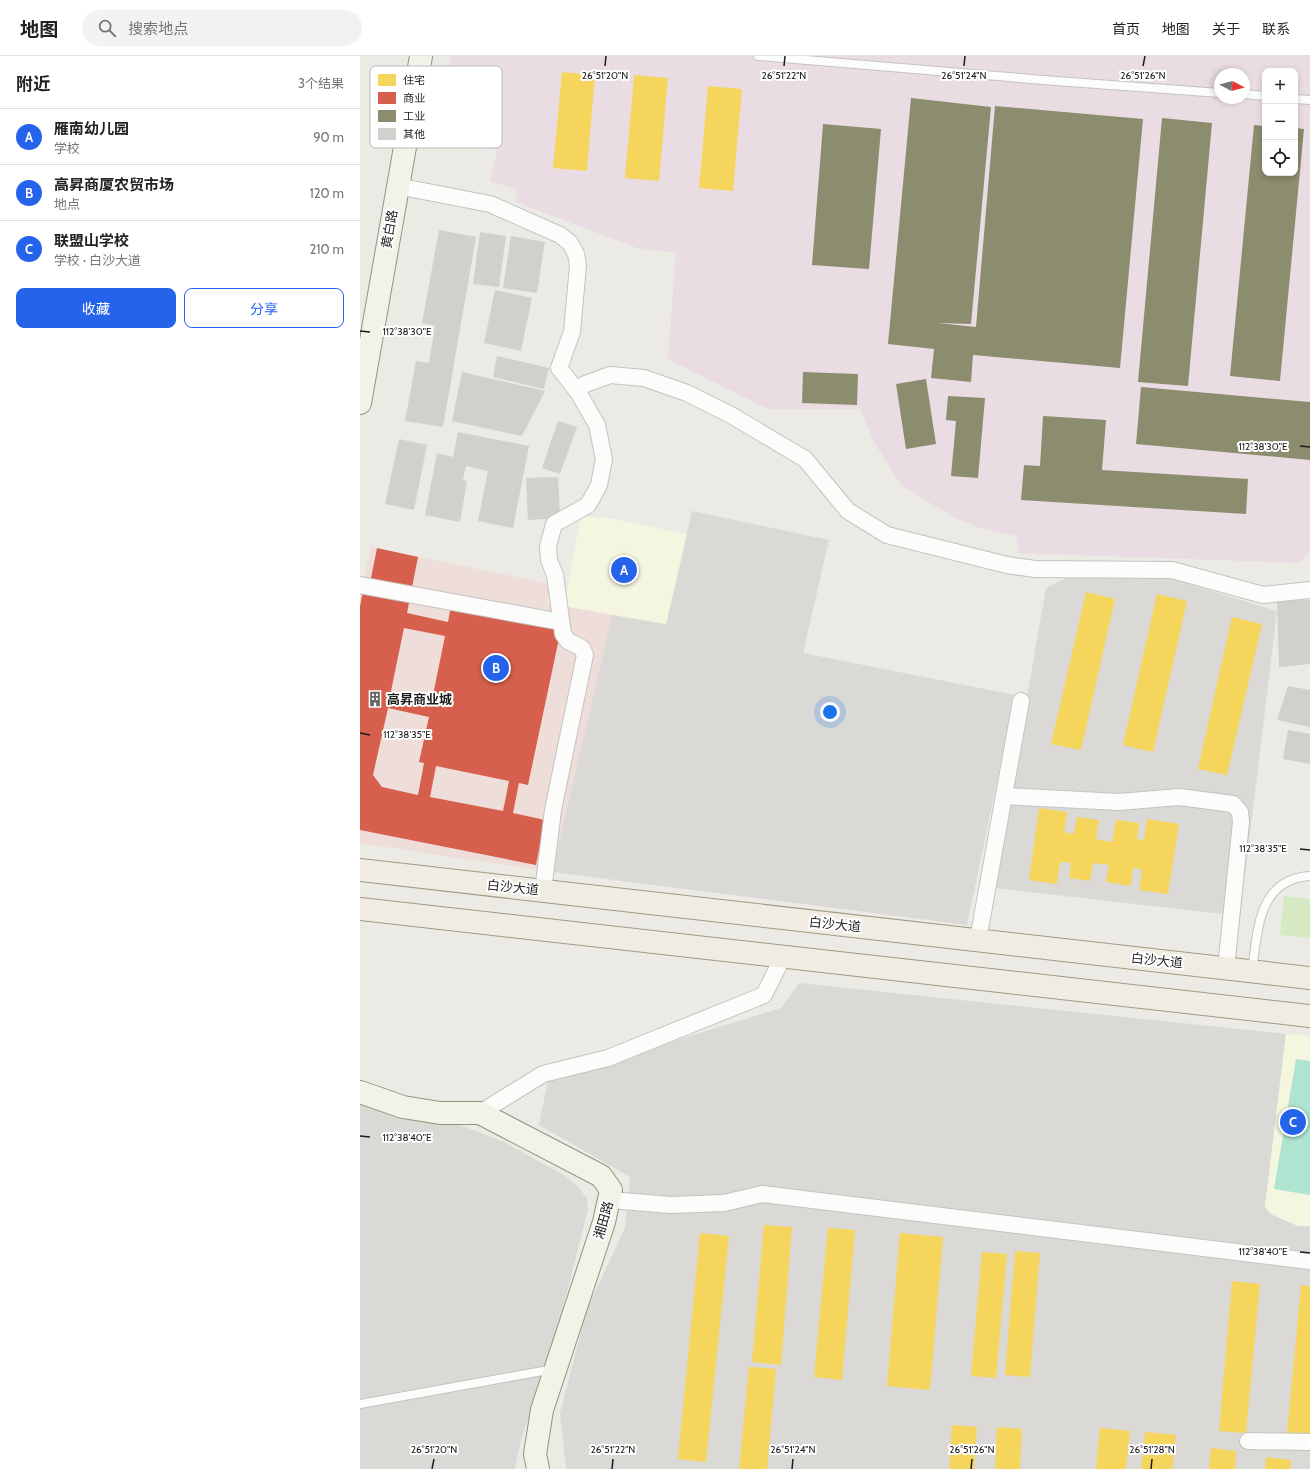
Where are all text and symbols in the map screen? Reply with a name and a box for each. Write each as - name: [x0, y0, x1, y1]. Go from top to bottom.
- search box: [82, 10, 362, 46]
- icon: search: [96, 17, 118, 39]
- text: 地图: [20, 18, 58, 41]
- text: 搜索地点: [128, 20, 188, 38]
- text: 首页: [1112, 20, 1140, 38]
- text: 地图: [1162, 20, 1190, 38]
- text: 关于: [1212, 20, 1240, 38]
- text: 联系: [1262, 20, 1290, 38]
- legend: [370, 66, 502, 148]
- north arrow: [1214, 68, 1250, 104]
- map controls: [1262, 68, 1298, 176]
- button: +: [1262, 68, 1298, 104]
- text: 26°51'20"N: [582, 69, 628, 82]
- text: 26°51'22"N: [762, 69, 806, 82]
- text: 26°51'24"N: [941, 69, 987, 82]
- text: 26°51'26"N: [1120, 69, 1166, 82]
- text: 住宅: [403, 73, 425, 87]
- text: 附近: [16, 74, 50, 94]
- text: 3个结果: [298, 75, 344, 91]
- text: 商业: [403, 91, 425, 105]
- button: −: [1262, 104, 1298, 140]
- text: 工业: [403, 109, 425, 123]
- text: 雁南幼儿园: [54, 120, 129, 138]
- text: 其他: [403, 127, 425, 141]
- text: A: [25, 129, 33, 145]
- text: 90 m: [313, 129, 344, 145]
- text: 学校: [54, 140, 80, 156]
- button: locate: [1262, 140, 1298, 176]
- text: 高昇商厦农贸市场: [54, 176, 174, 194]
- text: B: [25, 185, 33, 201]
- text: 120 m: [310, 185, 344, 201]
- text: 地点: [54, 196, 80, 212]
- street label: 黄白路: [378, 208, 400, 250]
- text: 联盟山学校: [54, 232, 129, 250]
- text: C: [25, 241, 33, 257]
- text: 210 m: [310, 241, 344, 257]
- text: 学校 · 白沙大道: [54, 252, 141, 268]
- button: 收藏: [16, 288, 176, 328]
- button: 分享: [184, 288, 344, 328]
- text: 112°38'30"E: [382, 325, 432, 338]
- text: 112°38'30"E: [1238, 440, 1288, 453]
- pin: A: [611, 555, 637, 585]
- pin: B: [483, 653, 509, 683]
- building icon: 高昇商业城: [366, 690, 384, 708]
- place label: 高昇商业城: [387, 691, 452, 707]
- your location: [820, 702, 840, 722]
- text: 112°38'35"E: [383, 728, 431, 741]
- text: 112°38'35"E: [1239, 842, 1287, 855]
- street label: 白沙大道: [486, 876, 540, 898]
- street label: 白沙大道: [808, 913, 862, 935]
- street label: 白沙大道: [1130, 949, 1184, 971]
- pin: C: [1280, 1107, 1306, 1137]
- text: 112°38'40"E: [382, 1131, 432, 1144]
- street label: 湘田路: [590, 1199, 616, 1241]
- text: 112°38'40"E: [1238, 1245, 1288, 1258]
- text: 26°51'20"N: [411, 1443, 457, 1456]
- text: 26°51'22"N: [591, 1443, 635, 1456]
- text: 26°51'24"N: [770, 1443, 816, 1456]
- text: 26°51'26"N: [949, 1443, 995, 1456]
- text: 26°51'28"N: [1129, 1443, 1175, 1456]

